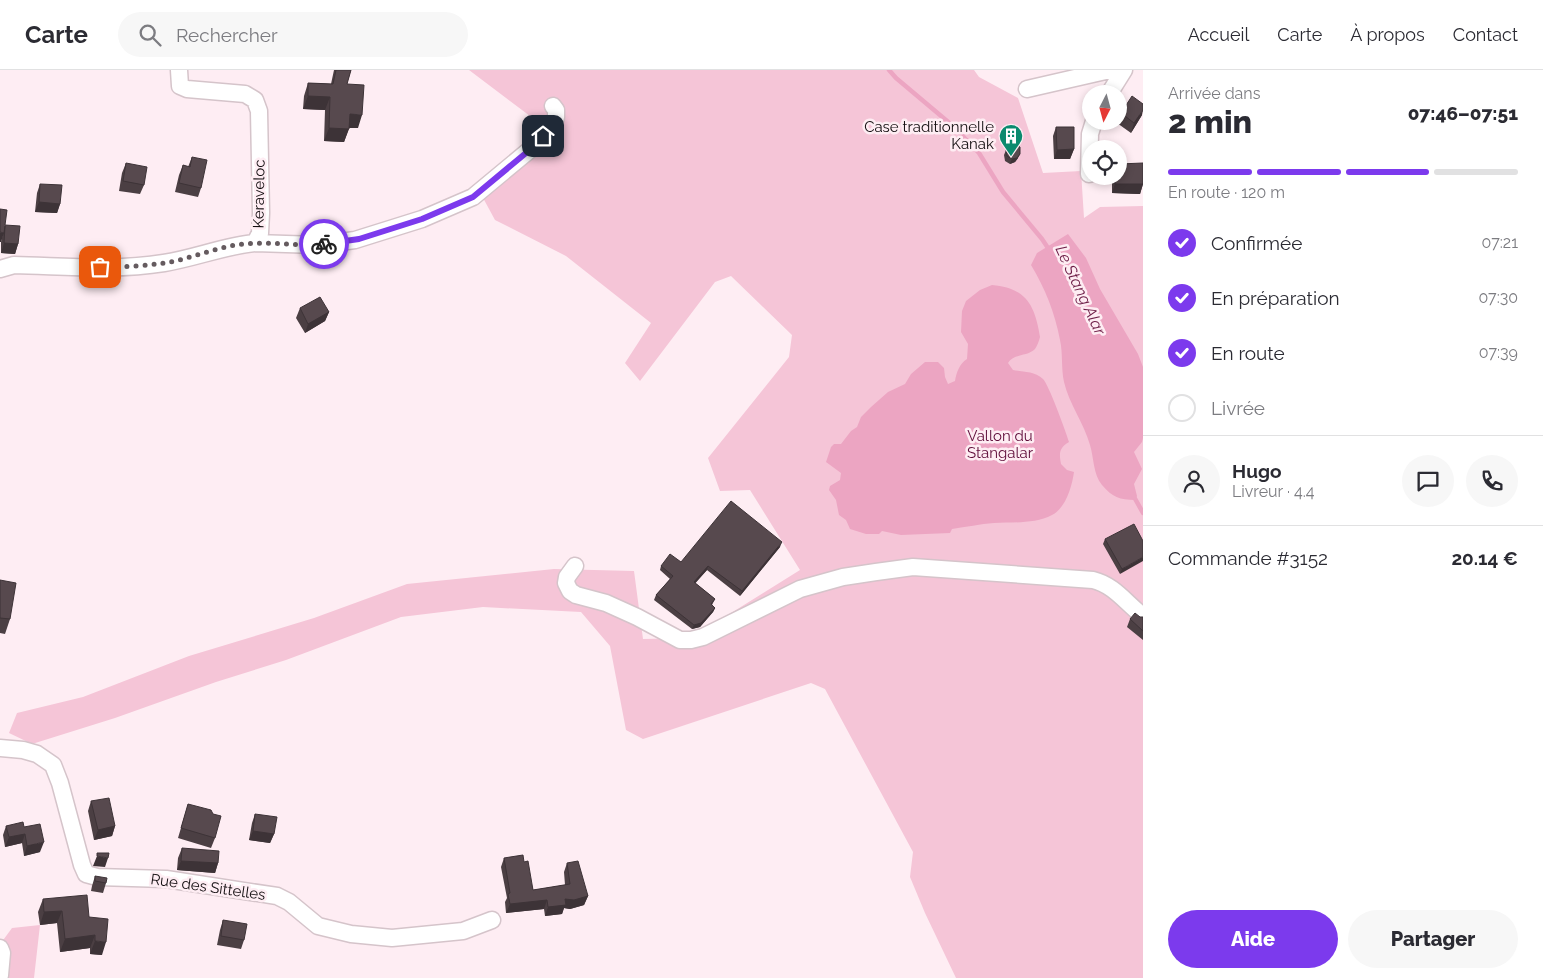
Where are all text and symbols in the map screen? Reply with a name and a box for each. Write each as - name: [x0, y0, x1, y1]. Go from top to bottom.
- search box: [118, 12, 468, 57]
- text: Carte: [25, 20, 88, 49]
- icon: search: [136, 21, 164, 49]
- text: Rechercher: [176, 24, 278, 46]
- text: Accueil: [1188, 24, 1249, 45]
- text: Carte: [1277, 24, 1322, 45]
- text: À propos: [1350, 24, 1425, 45]
- text: Contact: [1453, 24, 1518, 45]
- text: Arrivée dans: [1168, 84, 1260, 103]
- north arrow: [1082, 85, 1128, 130]
- map controls: [1082, 85, 1127, 185]
- text: 07:46–07:51: [1408, 102, 1518, 124]
- text: 2 min: [1168, 103, 1252, 140]
- pin: [522, 115, 564, 157]
- place label: Case traditionnelle Kanak: [864, 118, 994, 153]
- icon: home: [529, 122, 557, 150]
- building icon: Case traditionnelle Kanak: [998, 123, 1024, 157]
- button: locate: [1082, 140, 1127, 185]
- street label: Keraveloc: [249, 159, 269, 229]
- text: En route · 120 m: [1168, 183, 1285, 202]
- courier: [299, 219, 349, 269]
- icon: check: [1168, 229, 1196, 257]
- icon: bike: [310, 230, 338, 258]
- text: Confirmée: [1211, 232, 1302, 254]
- text: 07:21: [1482, 233, 1518, 252]
- water label: Le Stang Alar: [1052, 242, 1110, 338]
- pin: [79, 246, 121, 288]
- icon: bag: [86, 253, 114, 281]
- icon: check: [1168, 284, 1196, 312]
- text: En préparation: [1211, 287, 1340, 309]
- text: 07:30: [1478, 288, 1518, 307]
- icon: check: [1168, 339, 1196, 367]
- text: En route: [1211, 342, 1285, 364]
- text: 07:39: [1479, 343, 1518, 362]
- text: Livrée: [1211, 397, 1265, 419]
- park label: Vallon du Stangalar: [967, 427, 1034, 462]
- button: person: [1168, 455, 1220, 507]
- button: chat: [1402, 455, 1454, 507]
- button: phone: [1466, 455, 1518, 507]
- text: Hugo: [1232, 460, 1281, 482]
- text: Livreur · 4.4: [1232, 482, 1315, 501]
- text: Commande #3152: [1168, 547, 1328, 569]
- text: 20.14 €: [1451, 547, 1518, 569]
- street label: Rue des Sittelles: [149, 870, 267, 904]
- button: Aide: [1168, 910, 1338, 968]
- button: Partager: [1348, 910, 1518, 968]

